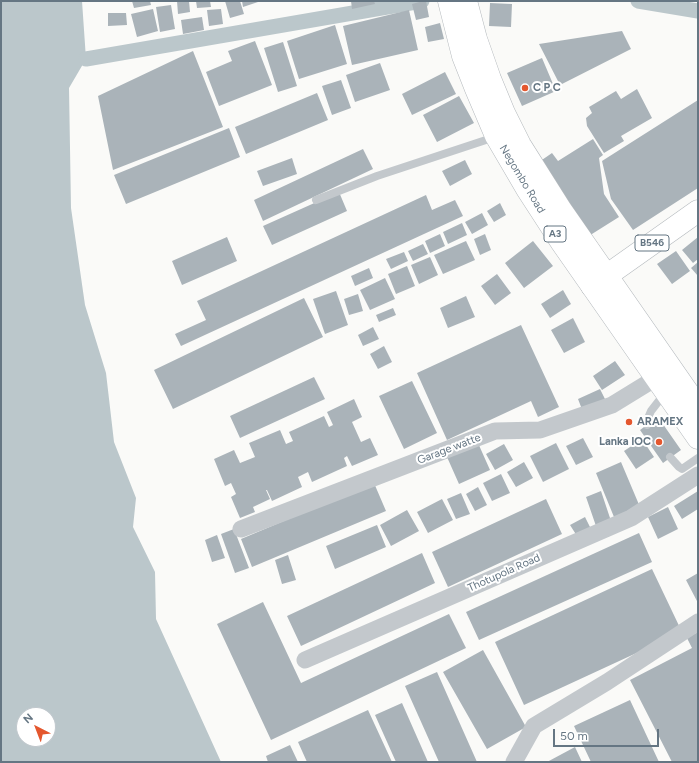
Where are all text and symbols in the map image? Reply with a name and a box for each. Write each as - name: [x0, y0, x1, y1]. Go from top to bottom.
- place label: C P C: [533, 81, 561, 95]
- marker: C P C: [520, 83, 530, 93]
- street label: Negombo Road: [496, 142, 548, 216]
- road number: A3: [544, 226, 566, 242]
- road number: B546: [635, 235, 669, 251]
- place label: ARAMEX: [637, 415, 683, 429]
- marker: ARAMEX: [624, 417, 634, 427]
- street label: Garage watte: [415, 431, 483, 467]
- place label: Lanka IOC: [599, 435, 651, 449]
- marker: Lanka IOC: [654, 437, 664, 447]
- street label: Thotupola Road: [466, 551, 542, 595]
- north arrow: [16, 707, 56, 747]
- text: N: [21, 711, 36, 726]
- scale bar: [555, 721, 661, 747]
- text: 50 m: [560, 729, 588, 743]

